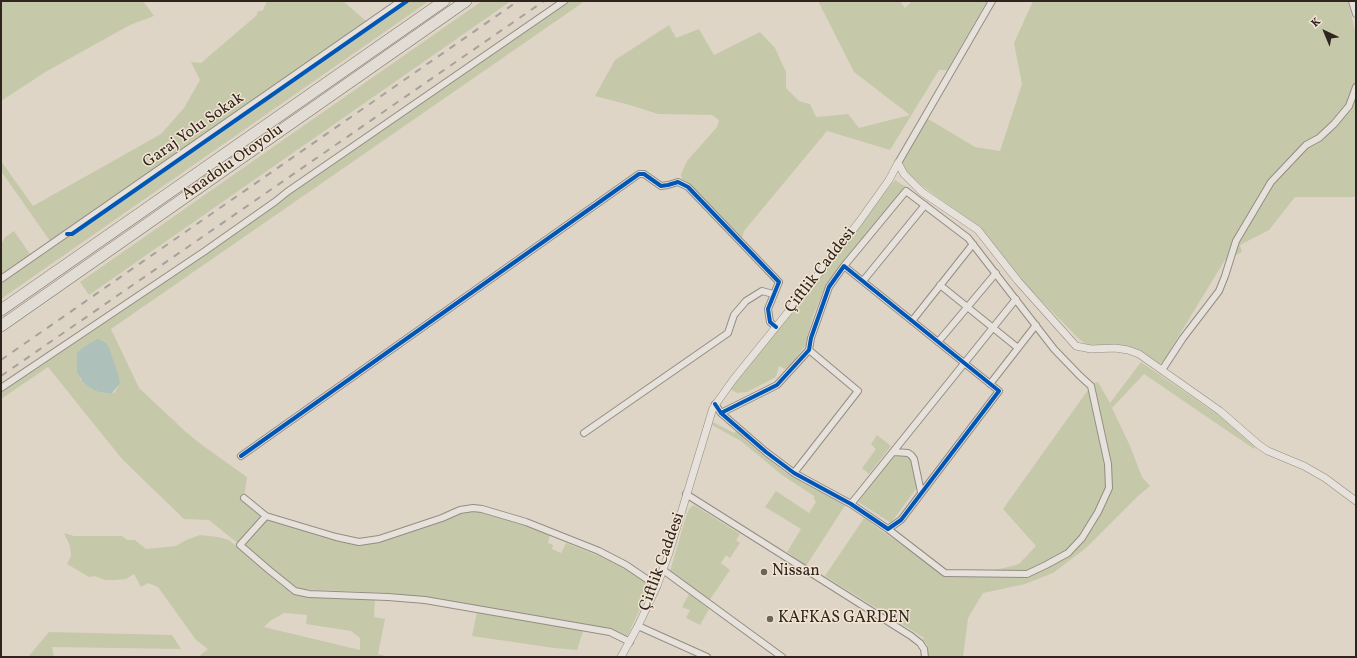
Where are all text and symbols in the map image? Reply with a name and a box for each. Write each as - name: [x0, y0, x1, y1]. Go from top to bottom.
- north arrow: [1305, 12, 1345, 52]
- text: K: [1308, 15, 1324, 31]
- street label: Garaj Yolu Sokak: [140, 89, 248, 173]
- street label: Anadolu Otoyolu: [179, 121, 287, 205]
- street label: Çiftlik Caddesi: [782, 224, 860, 318]
- street label: Çiftlik Caddesi: [636, 510, 690, 614]
- place label: Nissan: [772, 562, 820, 582]
- marker: Nissan: [759, 567, 769, 577]
- place label: KAFKAS GARDEN: [778, 609, 910, 629]
- marker: KAFKAS GARDEN: [765, 614, 775, 624]

